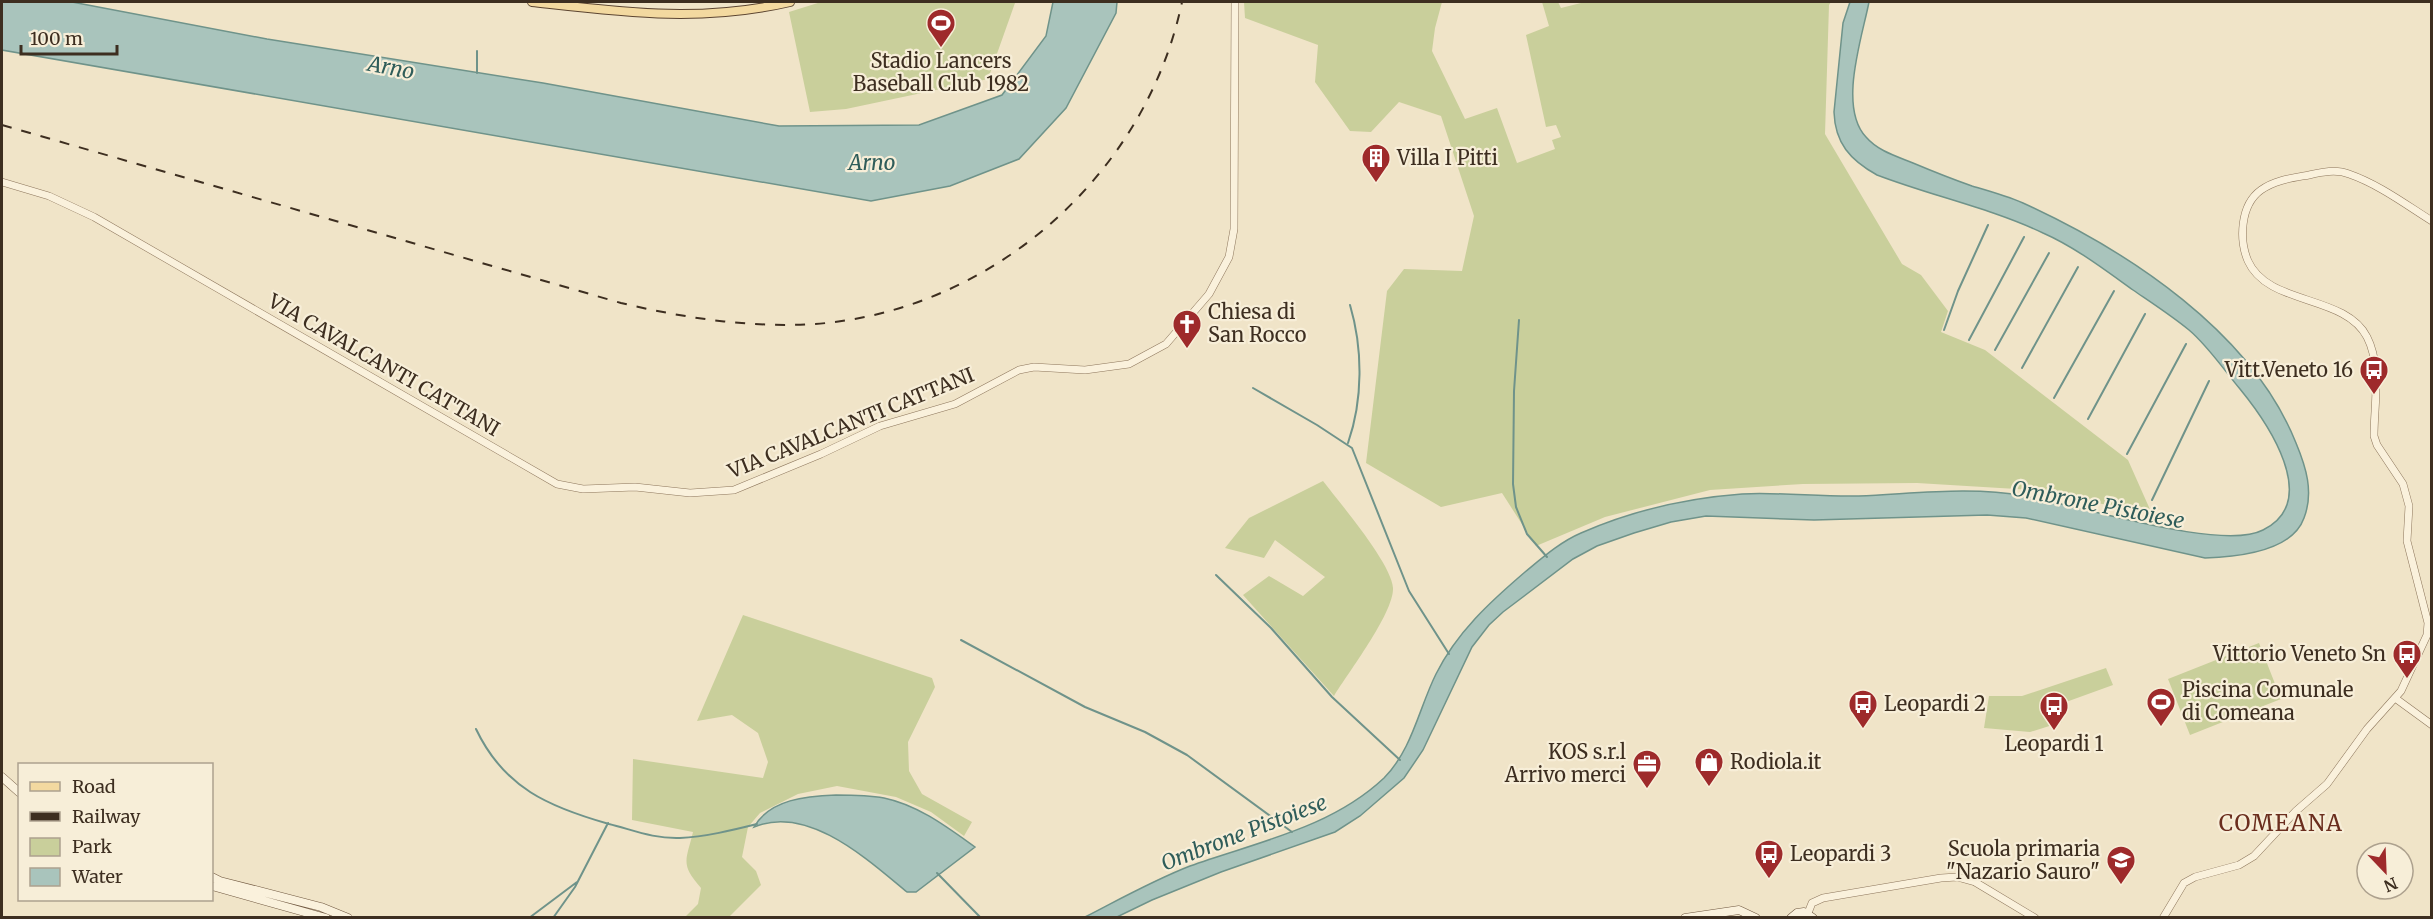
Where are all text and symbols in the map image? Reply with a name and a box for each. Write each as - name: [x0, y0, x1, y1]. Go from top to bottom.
- sports icon: Stadio Lancers Baseball Club 1982: [925, 7, 957, 49]
- scale bar: [21, 18, 117, 56]
- text: 100 m: [30, 27, 83, 50]
- place label: Stadio Lancers Baseball Club 1982: [853, 48, 1029, 96]
- water label: Arno: [364, 49, 417, 85]
- building icon: Villa I Pitti: [1360, 142, 1392, 184]
- place label: Villa I Pitti: [1396, 145, 1498, 170]
- water label: Arno: [847, 149, 895, 176]
- street label: VIA CAVALCANTI CATTANI: [263, 287, 505, 441]
- place label: Chiesa di San Rocco: [1208, 299, 1307, 347]
- church icon: Chiesa di San Rocco: [1171, 308, 1203, 350]
- bus stop icon: Vitt.Veneto 16: [2358, 354, 2390, 396]
- place label: Vitt.Veneto 16: [2224, 357, 2353, 382]
- street label: VIA CAVALCANTI CATTANI: [723, 362, 978, 484]
- water label: Ombrone Pistoiese: [2009, 474, 2187, 535]
- bus stop icon: Vittorio Veneto Sn: [2391, 638, 2423, 680]
- place label: Vittorio Veneto Sn: [2212, 641, 2386, 666]
- place label: Piscina Comunale di Comeana: [2182, 677, 2353, 725]
- sports icon: Piscina Comunale di Comeana: [2145, 686, 2177, 728]
- bus stop icon: Leopardi 2: [1847, 688, 1879, 730]
- bus stop icon: Leopardi 1: [2038, 690, 2070, 732]
- place label: Leopardi 2: [1884, 691, 1986, 716]
- place label: Leopardi 1: [2004, 731, 2104, 756]
- place label: KOS s.r.l Arrivo merci: [1504, 739, 1626, 787]
- shop icon: Rodiola.it: [1693, 746, 1725, 788]
- office icon: KOS s.r.l Arrivo merci: [1631, 748, 1663, 790]
- place label: Rodiola.it: [1730, 749, 1822, 774]
- legend: [18, 763, 213, 901]
- text: Road: [72, 775, 116, 798]
- water label: Ombrone Pistoiese: [1157, 788, 1331, 877]
- text: Railway: [72, 805, 141, 828]
- district label: COMEANA: [2219, 809, 2343, 837]
- text: Park: [72, 835, 113, 858]
- place label: Scuola primaria "Nazario Sauro": [1946, 836, 2100, 884]
- bus stop icon: Leopardi 3: [1753, 838, 1785, 880]
- place label: Leopardi 3: [1790, 841, 1892, 866]
- north arrow: [2355, 841, 2415, 901]
- school or university icon: Scuola primaria "Nazario Sauro": [2105, 844, 2137, 886]
- text: Water: [71, 865, 123, 888]
- text: N: [2381, 873, 2401, 897]

